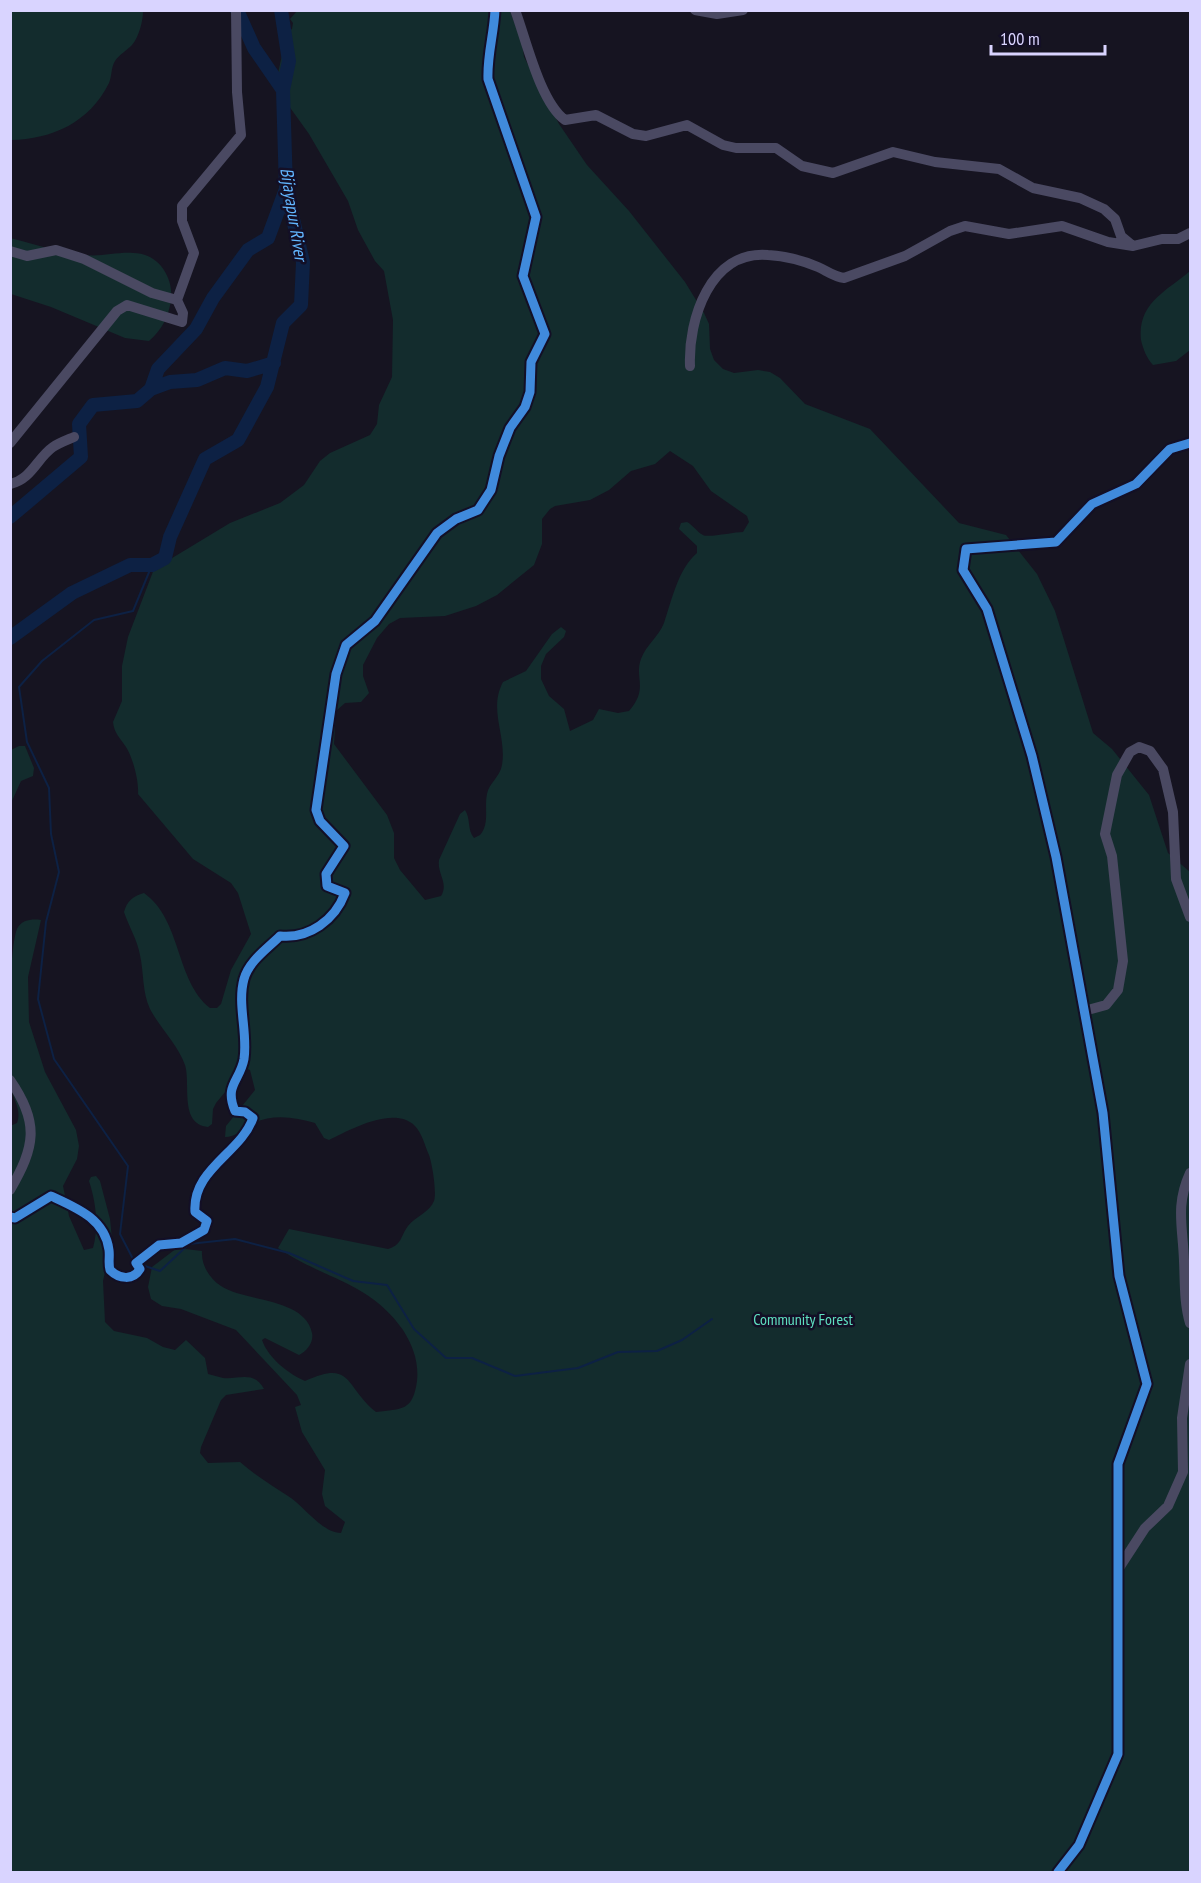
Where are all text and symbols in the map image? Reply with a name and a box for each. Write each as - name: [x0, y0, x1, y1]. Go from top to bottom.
- scale bar: [991, 18, 1105, 56]
- text: 100 m: [1000, 27, 1040, 50]
- water label: Bijayapur River: [275, 166, 313, 265]
- park label: Community Forest: [753, 1309, 853, 1329]

